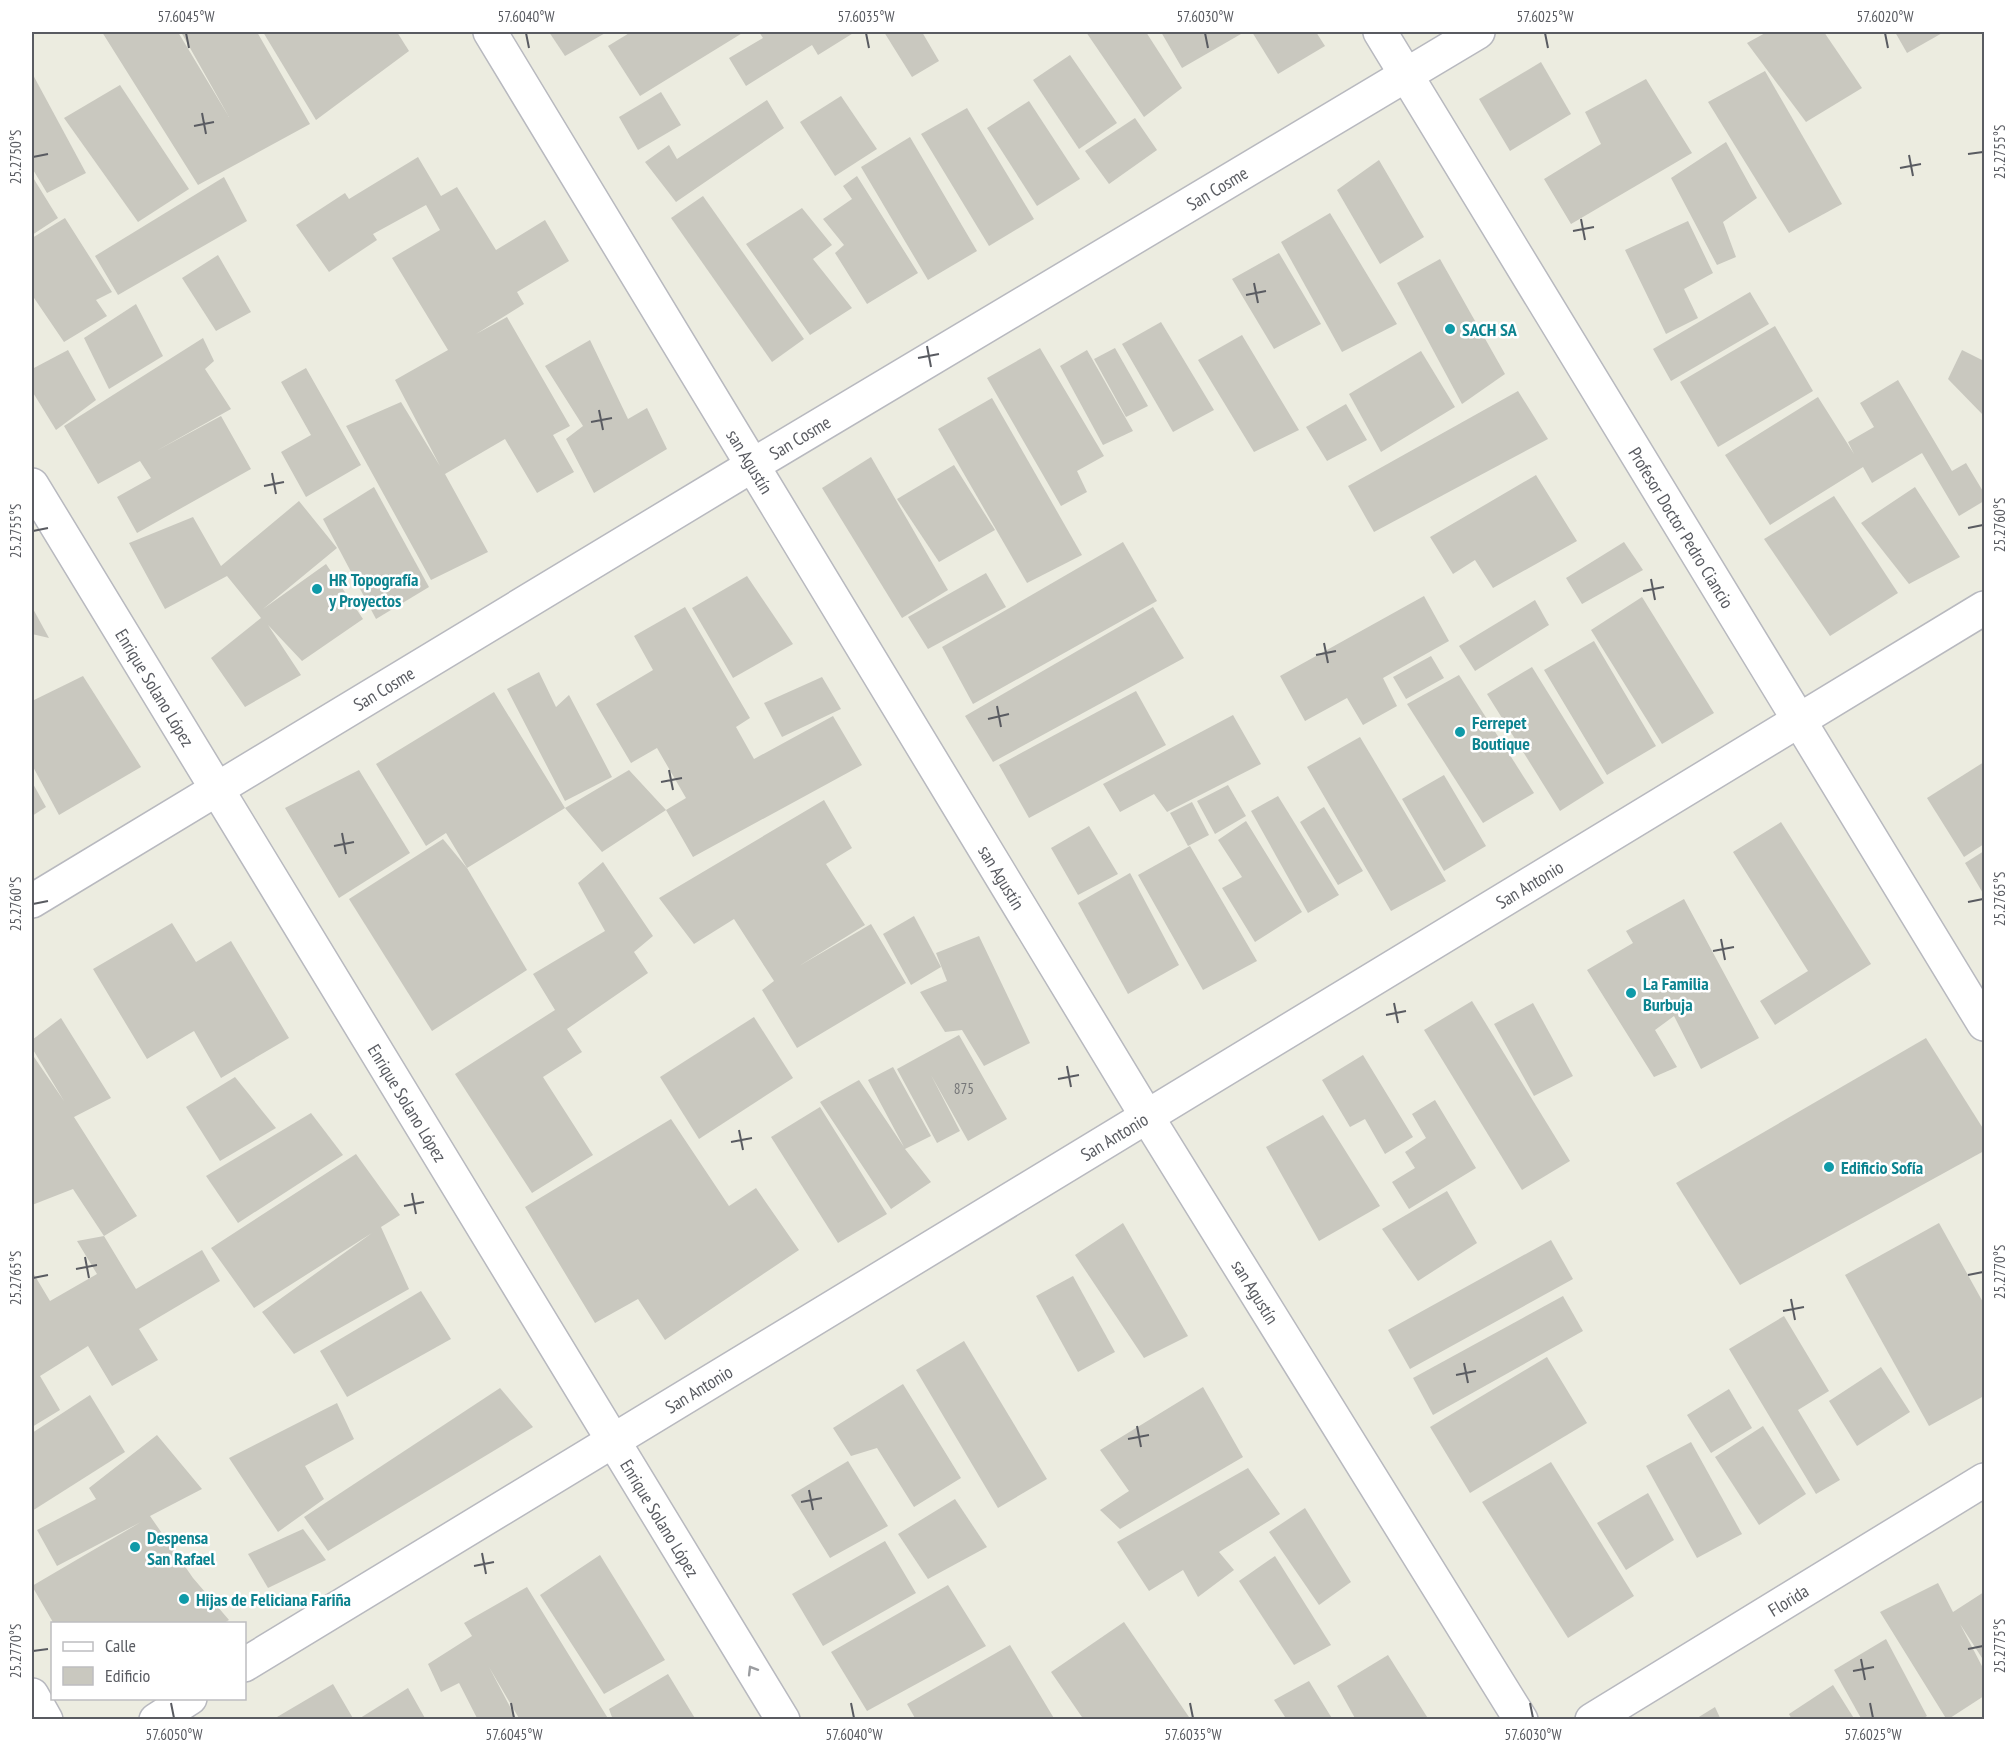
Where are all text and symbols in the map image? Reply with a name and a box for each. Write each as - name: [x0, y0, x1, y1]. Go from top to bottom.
- text: 57.6045°W: [157, 7, 215, 26]
- text: 57.6040°W: [497, 7, 555, 26]
- text: 57.6035°W: [837, 7, 895, 26]
- text: 57.6030°W: [1176, 7, 1234, 26]
- text: 57.6025°W: [1516, 7, 1574, 26]
- text: 57.6020°W: [1856, 7, 1914, 26]
- text: 25.2755°S: [1990, 125, 2009, 179]
- text: 25.2750°S: [6, 130, 25, 184]
- street label: San Cosme: [1182, 161, 1252, 215]
- place label: SACH SA: [1462, 318, 1518, 341]
- marker: SACH SA: [1443, 322, 1457, 336]
- street label: San Cosme: [765, 410, 835, 464]
- street label: san Agustín: [722, 425, 778, 498]
- street label: Profesor Doctor Pedro Ciancio: [1624, 443, 1740, 612]
- text: 25.2760°S: [1990, 498, 2009, 552]
- text: 25.2755°S: [6, 504, 25, 558]
- place label: HR Topografía y Proyectos: [328, 568, 418, 612]
- marker: HR Topografía y Proyectos: [310, 582, 324, 596]
- street label: Enrique Solano López: [111, 624, 200, 751]
- street label: San Cosme: [349, 661, 418, 716]
- place label: Ferrepet Boutique: [1472, 711, 1530, 755]
- marker: Ferrepet Boutique: [1453, 725, 1467, 739]
- street label: san Agustín: [974, 841, 1030, 914]
- street label: San Antonio: [1491, 855, 1568, 913]
- text: 25.2765°S: [1990, 872, 2009, 926]
- text: 25.2760°S: [6, 877, 25, 931]
- place label: La Familia Burbuja: [1643, 972, 1709, 1016]
- marker: La Familia Burbuja: [1624, 986, 1638, 1000]
- street label: Enrique Solano López: [363, 1040, 452, 1166]
- house number: 875: [954, 1079, 974, 1098]
- street label: San Antonio: [1076, 1107, 1152, 1166]
- place label: Edificio Sofía: [1841, 1156, 1923, 1179]
- marker: Edificio Sofía: [1822, 1160, 1836, 1174]
- text: 25.2770°S: [1990, 1245, 2009, 1299]
- text: 25.2765°S: [6, 1251, 25, 1305]
- street label: san Agustín: [1227, 1255, 1284, 1328]
- street label: San Antonio: [661, 1359, 737, 1418]
- street label: Enrique Solano López: [616, 1455, 705, 1581]
- place label: Despensa San Rafael: [147, 1526, 216, 1570]
- marker: Despensa San Rafael: [128, 1540, 142, 1554]
- street label: Florida: [1764, 1579, 1813, 1621]
- place label: Hijas de Feliciana Fariña: [196, 1588, 351, 1611]
- marker: Hijas de Feliciana Fariña: [177, 1592, 191, 1606]
- text: 25.2775°S: [1990, 1619, 2009, 1673]
- legend: [51, 1622, 246, 1700]
- text: 25.2770°S: [6, 1624, 25, 1678]
- text: Calle: [105, 1634, 136, 1657]
- text: Edificio: [105, 1664, 151, 1687]
- one-way arrow: [749, 1665, 760, 1676]
- text: 57.6050°W: [145, 1725, 203, 1744]
- text: 57.6045°W: [485, 1725, 543, 1744]
- text: 57.6040°W: [825, 1725, 883, 1744]
- text: 57.6035°W: [1164, 1725, 1222, 1744]
- text: 57.6030°W: [1504, 1725, 1562, 1744]
- text: 57.6025°W: [1844, 1725, 1902, 1744]

